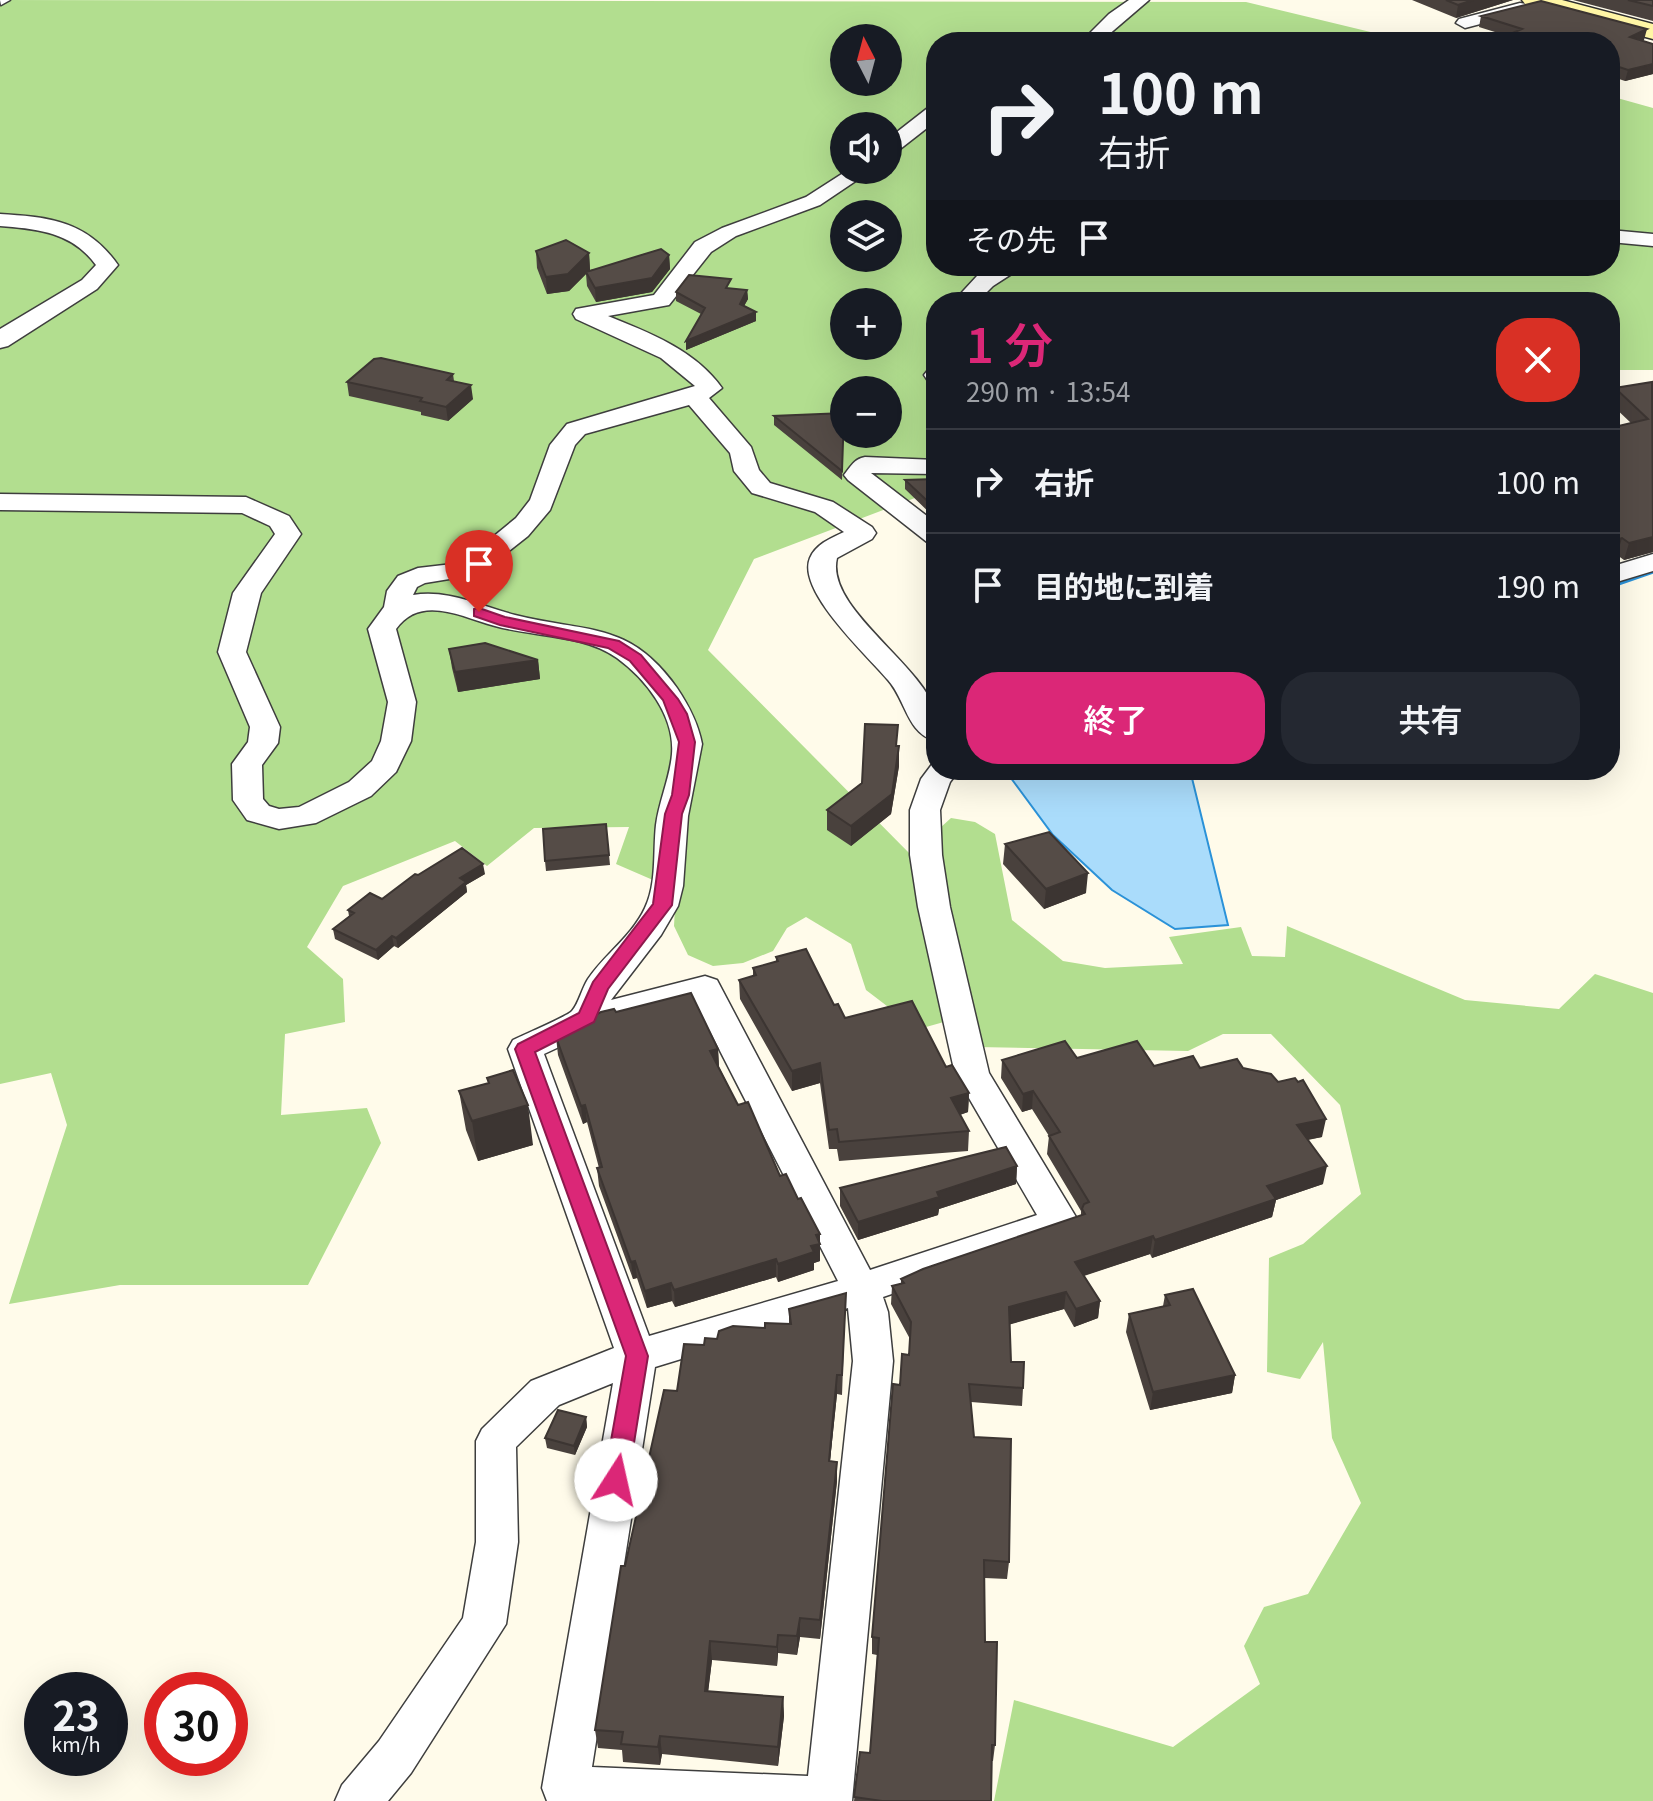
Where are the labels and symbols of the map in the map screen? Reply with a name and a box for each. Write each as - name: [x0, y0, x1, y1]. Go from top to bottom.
- north arrow: [830, 24, 902, 96]
- pin: [445, 530, 513, 612]
- position arrow: [574, 1438, 658, 1522]
- speed limit sign: 30: [144, 1672, 248, 1776]

